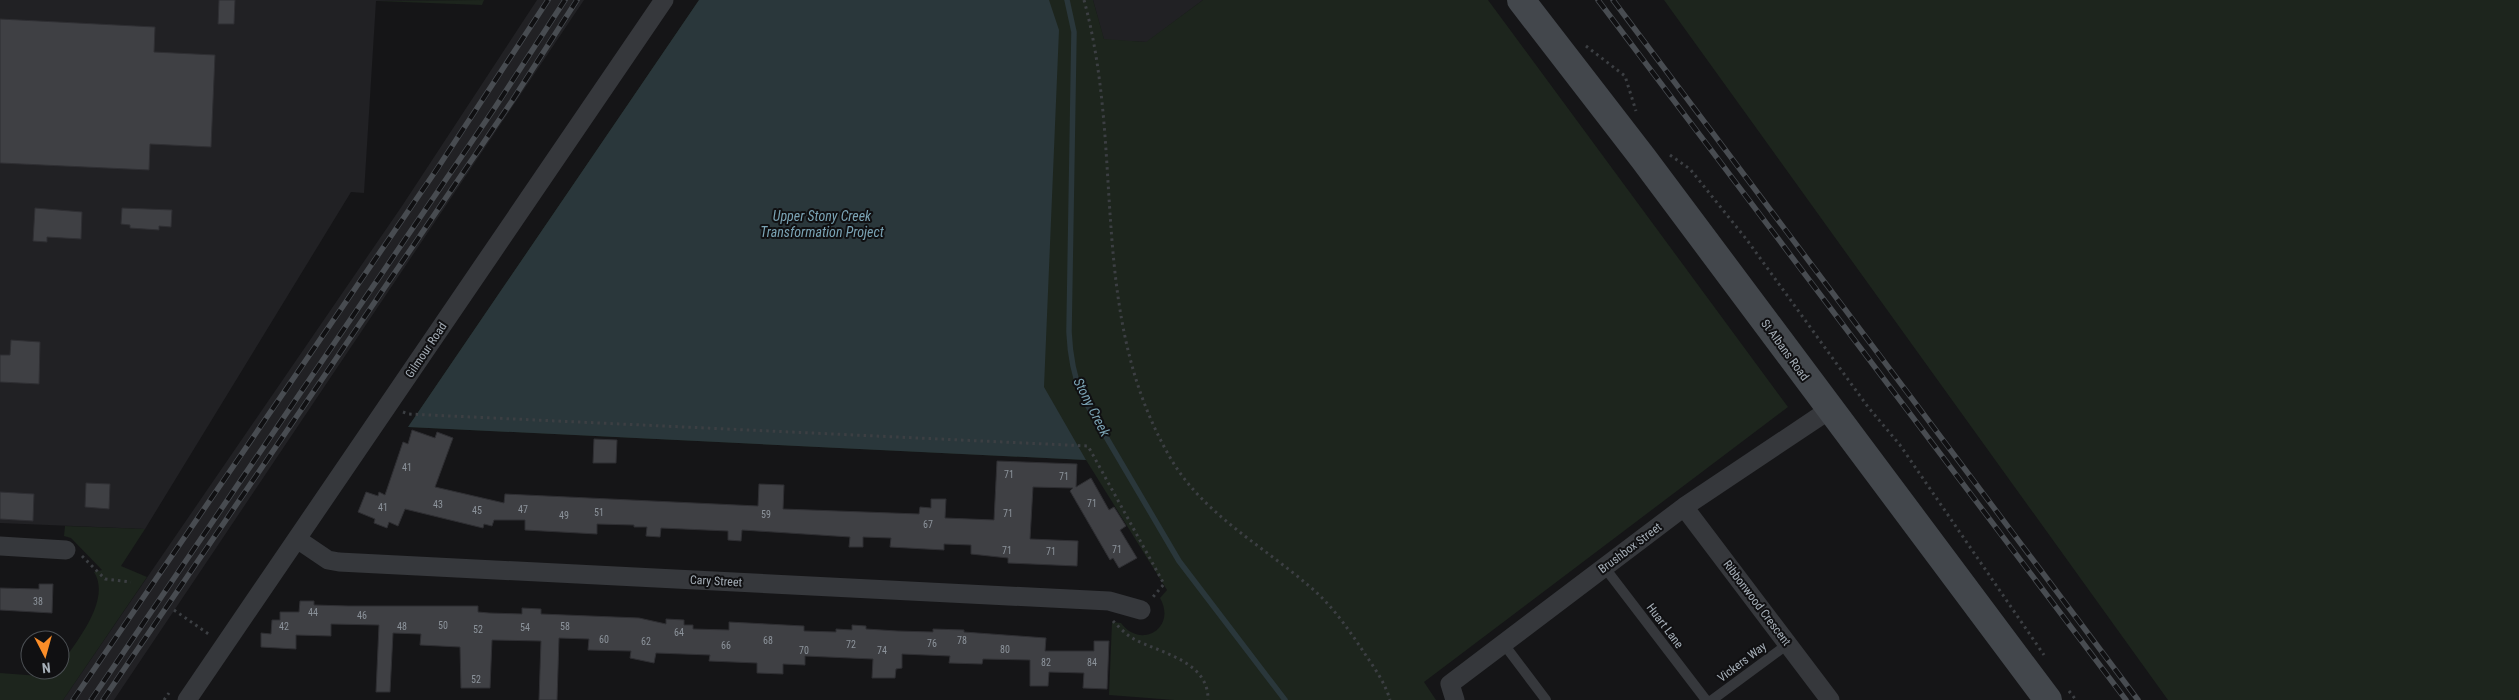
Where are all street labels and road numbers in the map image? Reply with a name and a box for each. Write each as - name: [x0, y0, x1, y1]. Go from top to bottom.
- street label: St Albans Road: [1758, 317, 1812, 383]
- street label: Gilmour Road: [402, 320, 450, 380]
- street label: Brushbox Street: [1596, 520, 1665, 576]
- street label: Ribbonwood Crescent: [1720, 558, 1794, 649]
- street label: Cary Street: [690, 573, 743, 589]
- street label: Huart Lane: [1644, 601, 1687, 651]
- street label: Vickers Way: [1715, 639, 1769, 685]

